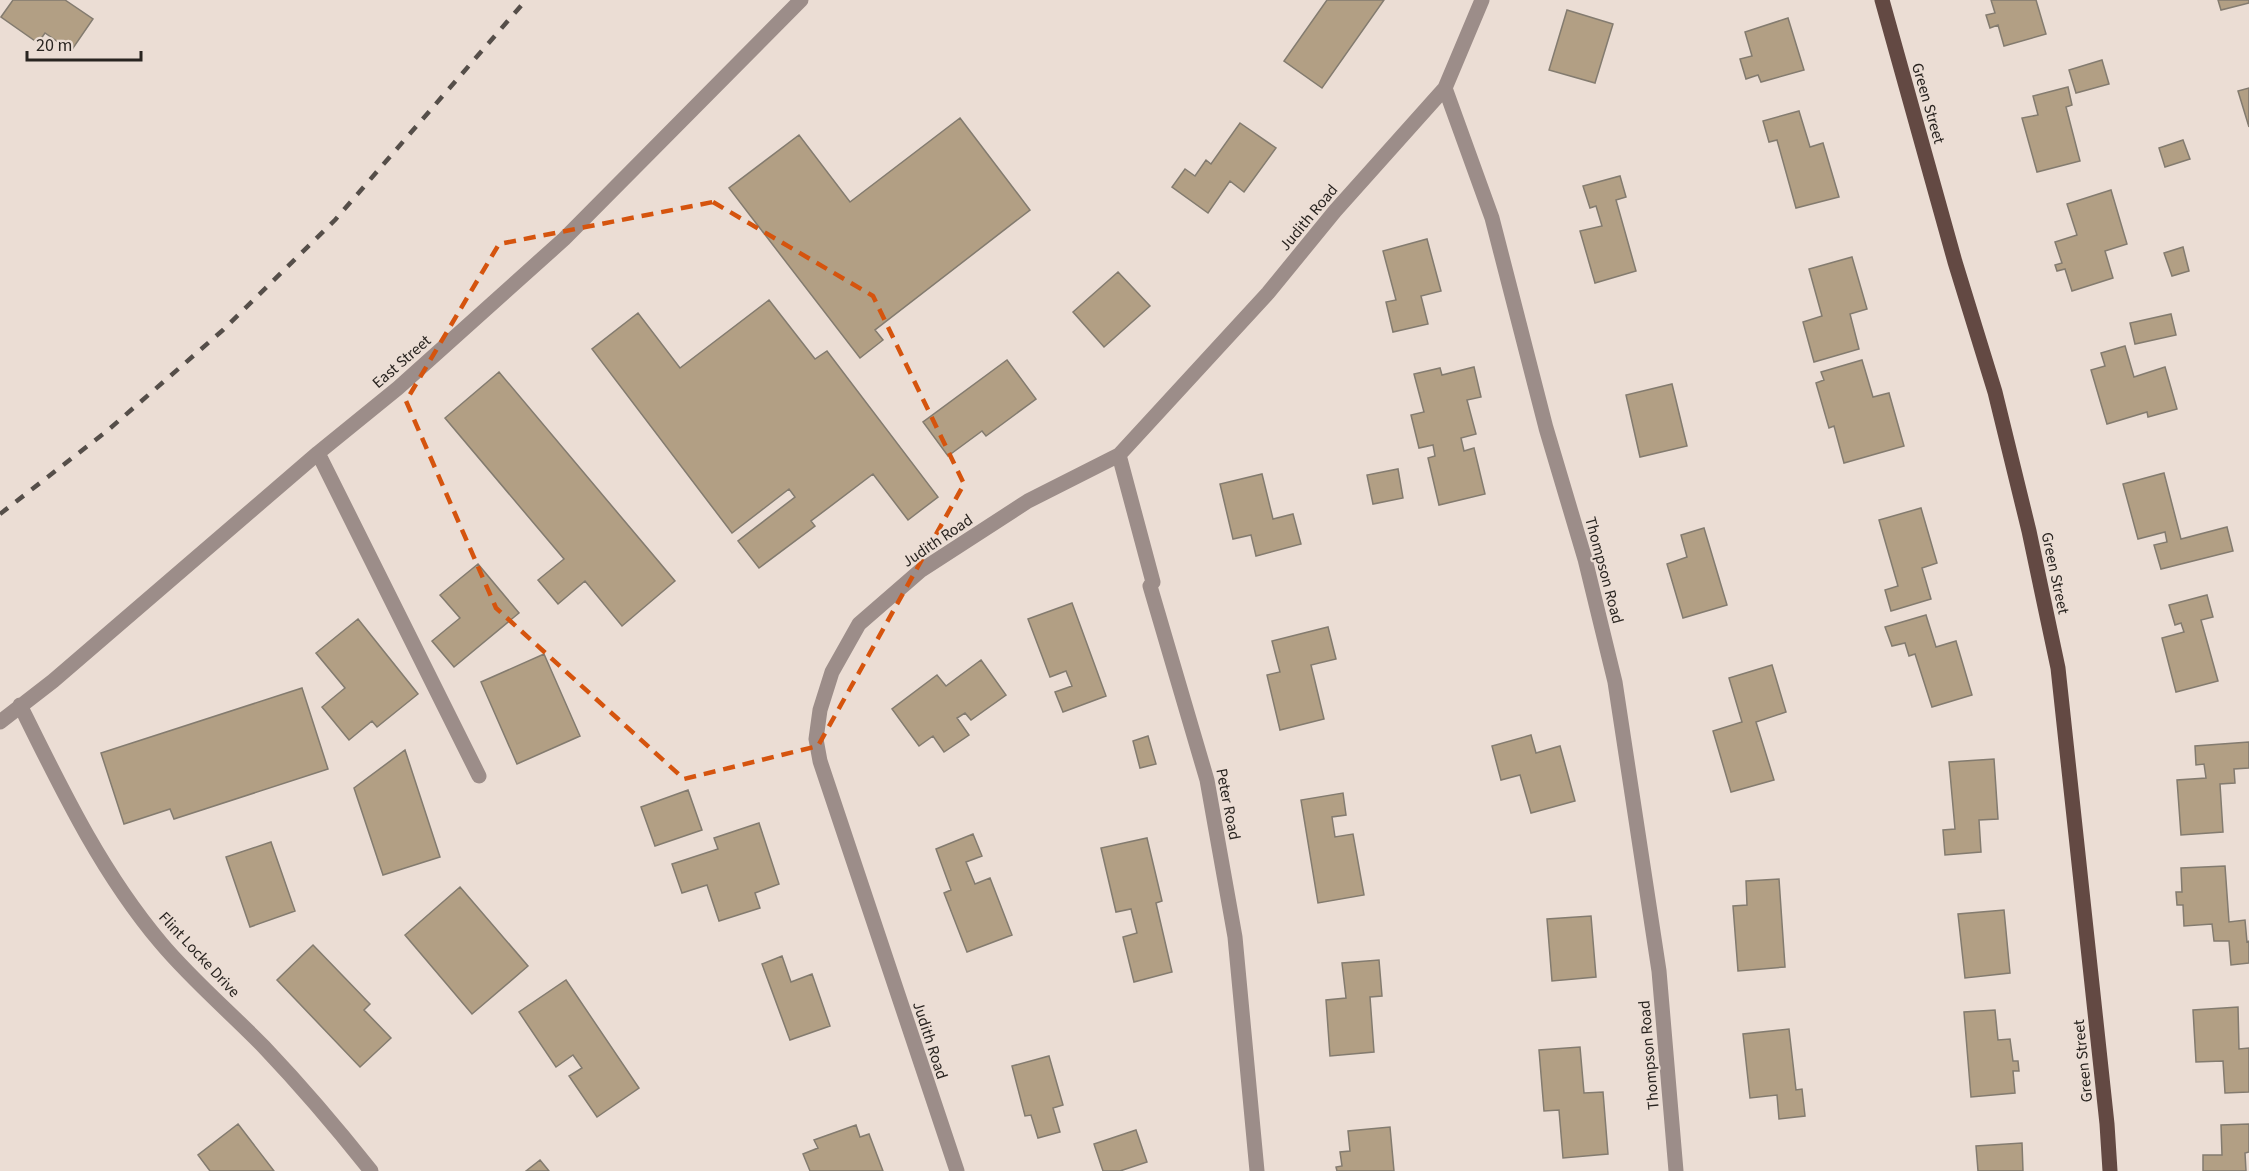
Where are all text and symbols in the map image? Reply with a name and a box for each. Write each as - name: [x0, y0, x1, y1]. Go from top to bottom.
- scale bar: [27, 24, 141, 62]
- text: 20 m: [36, 33, 72, 58]
- street label: Green Street: [1906, 60, 1950, 147]
- street label: Judith Road: [1274, 180, 1343, 256]
- street label: East Street: [367, 330, 436, 394]
- street label: Judith Road: [898, 509, 977, 573]
- street label: Thompson Road: [1579, 514, 1629, 626]
- street label: Green Street: [2036, 530, 2075, 617]
- street label: Peter Road: [1210, 766, 1246, 842]
- street label: Flint Locke Drive: [154, 907, 245, 1003]
- street label: Judith Road: [907, 998, 953, 1082]
- street label: Thompson Road: [1633, 999, 1665, 1111]
- street label: Green Street: [2068, 1018, 2098, 1103]

